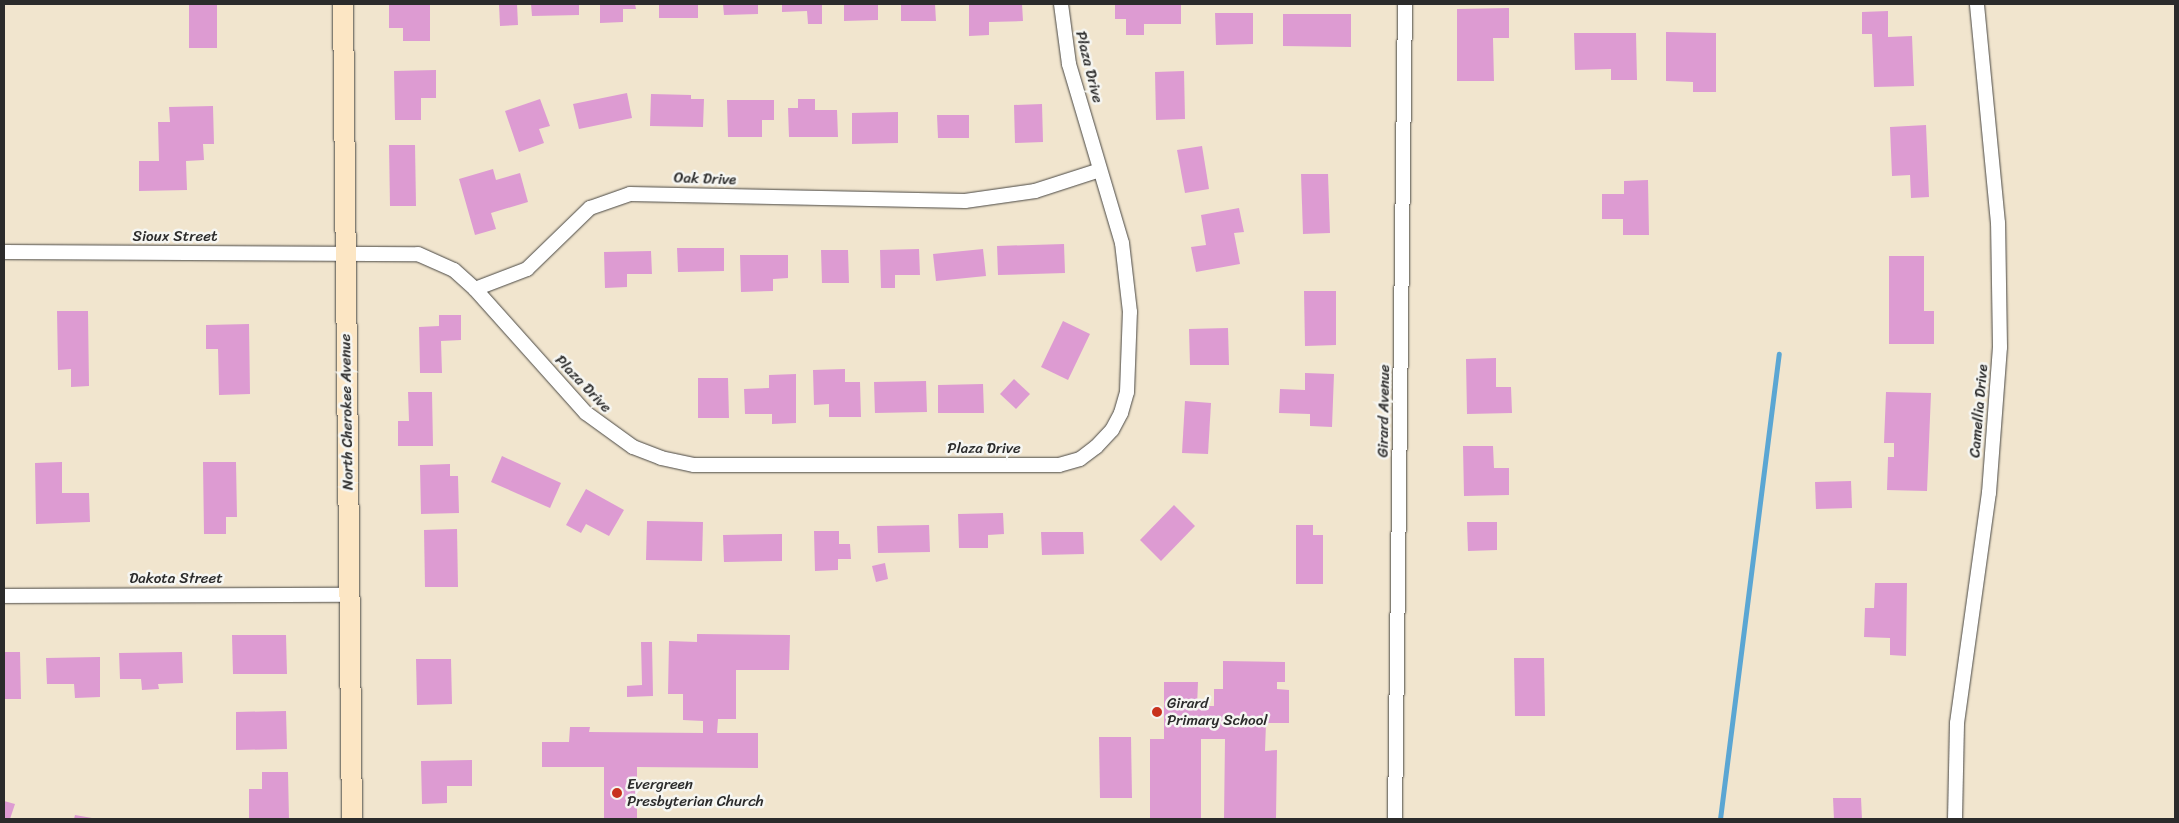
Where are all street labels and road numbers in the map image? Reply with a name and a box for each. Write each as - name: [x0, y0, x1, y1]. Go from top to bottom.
- street label: Plaza Drive: [1071, 29, 1107, 105]
- street label: Oak Drive: [673, 169, 737, 189]
- street label: Sioux Street: [133, 228, 217, 246]
- street label: North Cherokee Avenue: [337, 334, 357, 490]
- street label: Plaza Drive: [551, 351, 615, 417]
- street label: Camellia Drive: [1966, 363, 1992, 459]
- street label: Girard Avenue: [1374, 364, 1394, 458]
- street label: Plaza Drive: [947, 440, 1021, 458]
- street label: Dakota Street: [129, 570, 223, 588]

